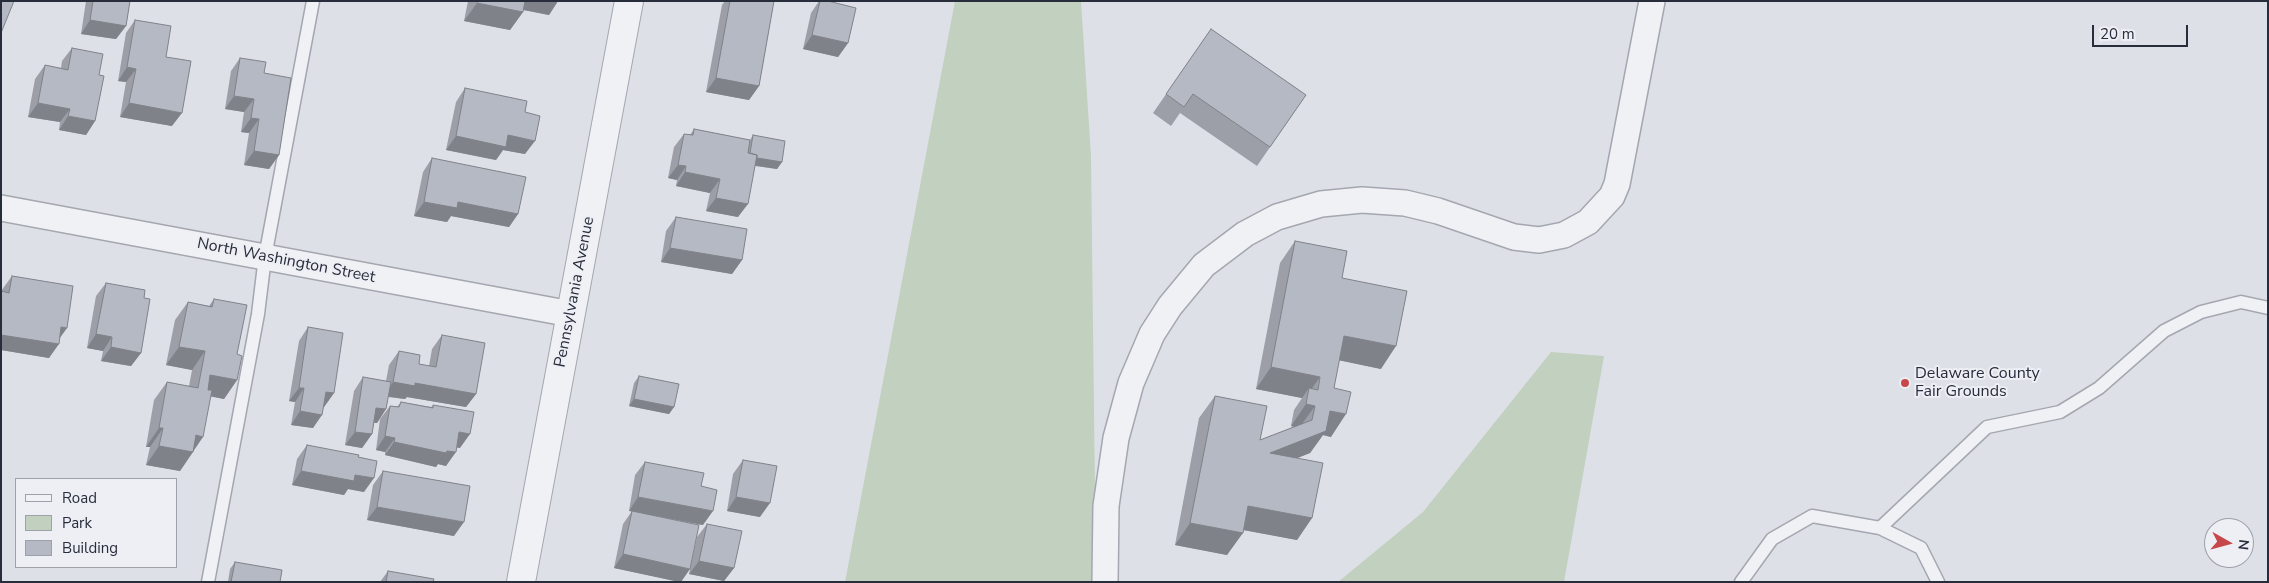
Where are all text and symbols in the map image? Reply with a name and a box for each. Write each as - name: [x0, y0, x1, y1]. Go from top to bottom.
- scale bar: [2094, 15, 2190, 47]
- text: 20 m: [2100, 24, 2135, 44]
- street label: Pennsylvania Avenue: [551, 215, 599, 369]
- street label: North Washington Street: [195, 234, 377, 288]
- place label: Delaware County Fair Grounds: [1915, 364, 2040, 402]
- marker: Delaware County Fair Grounds: [1899, 377, 1911, 389]
- legend: [15, 478, 178, 568]
- text: Road: [62, 488, 97, 508]
- text: Park: [62, 513, 92, 533]
- north arrow: [2204, 518, 2254, 568]
- text: Building: [62, 538, 118, 558]
- text: N: [2233, 538, 2253, 551]

